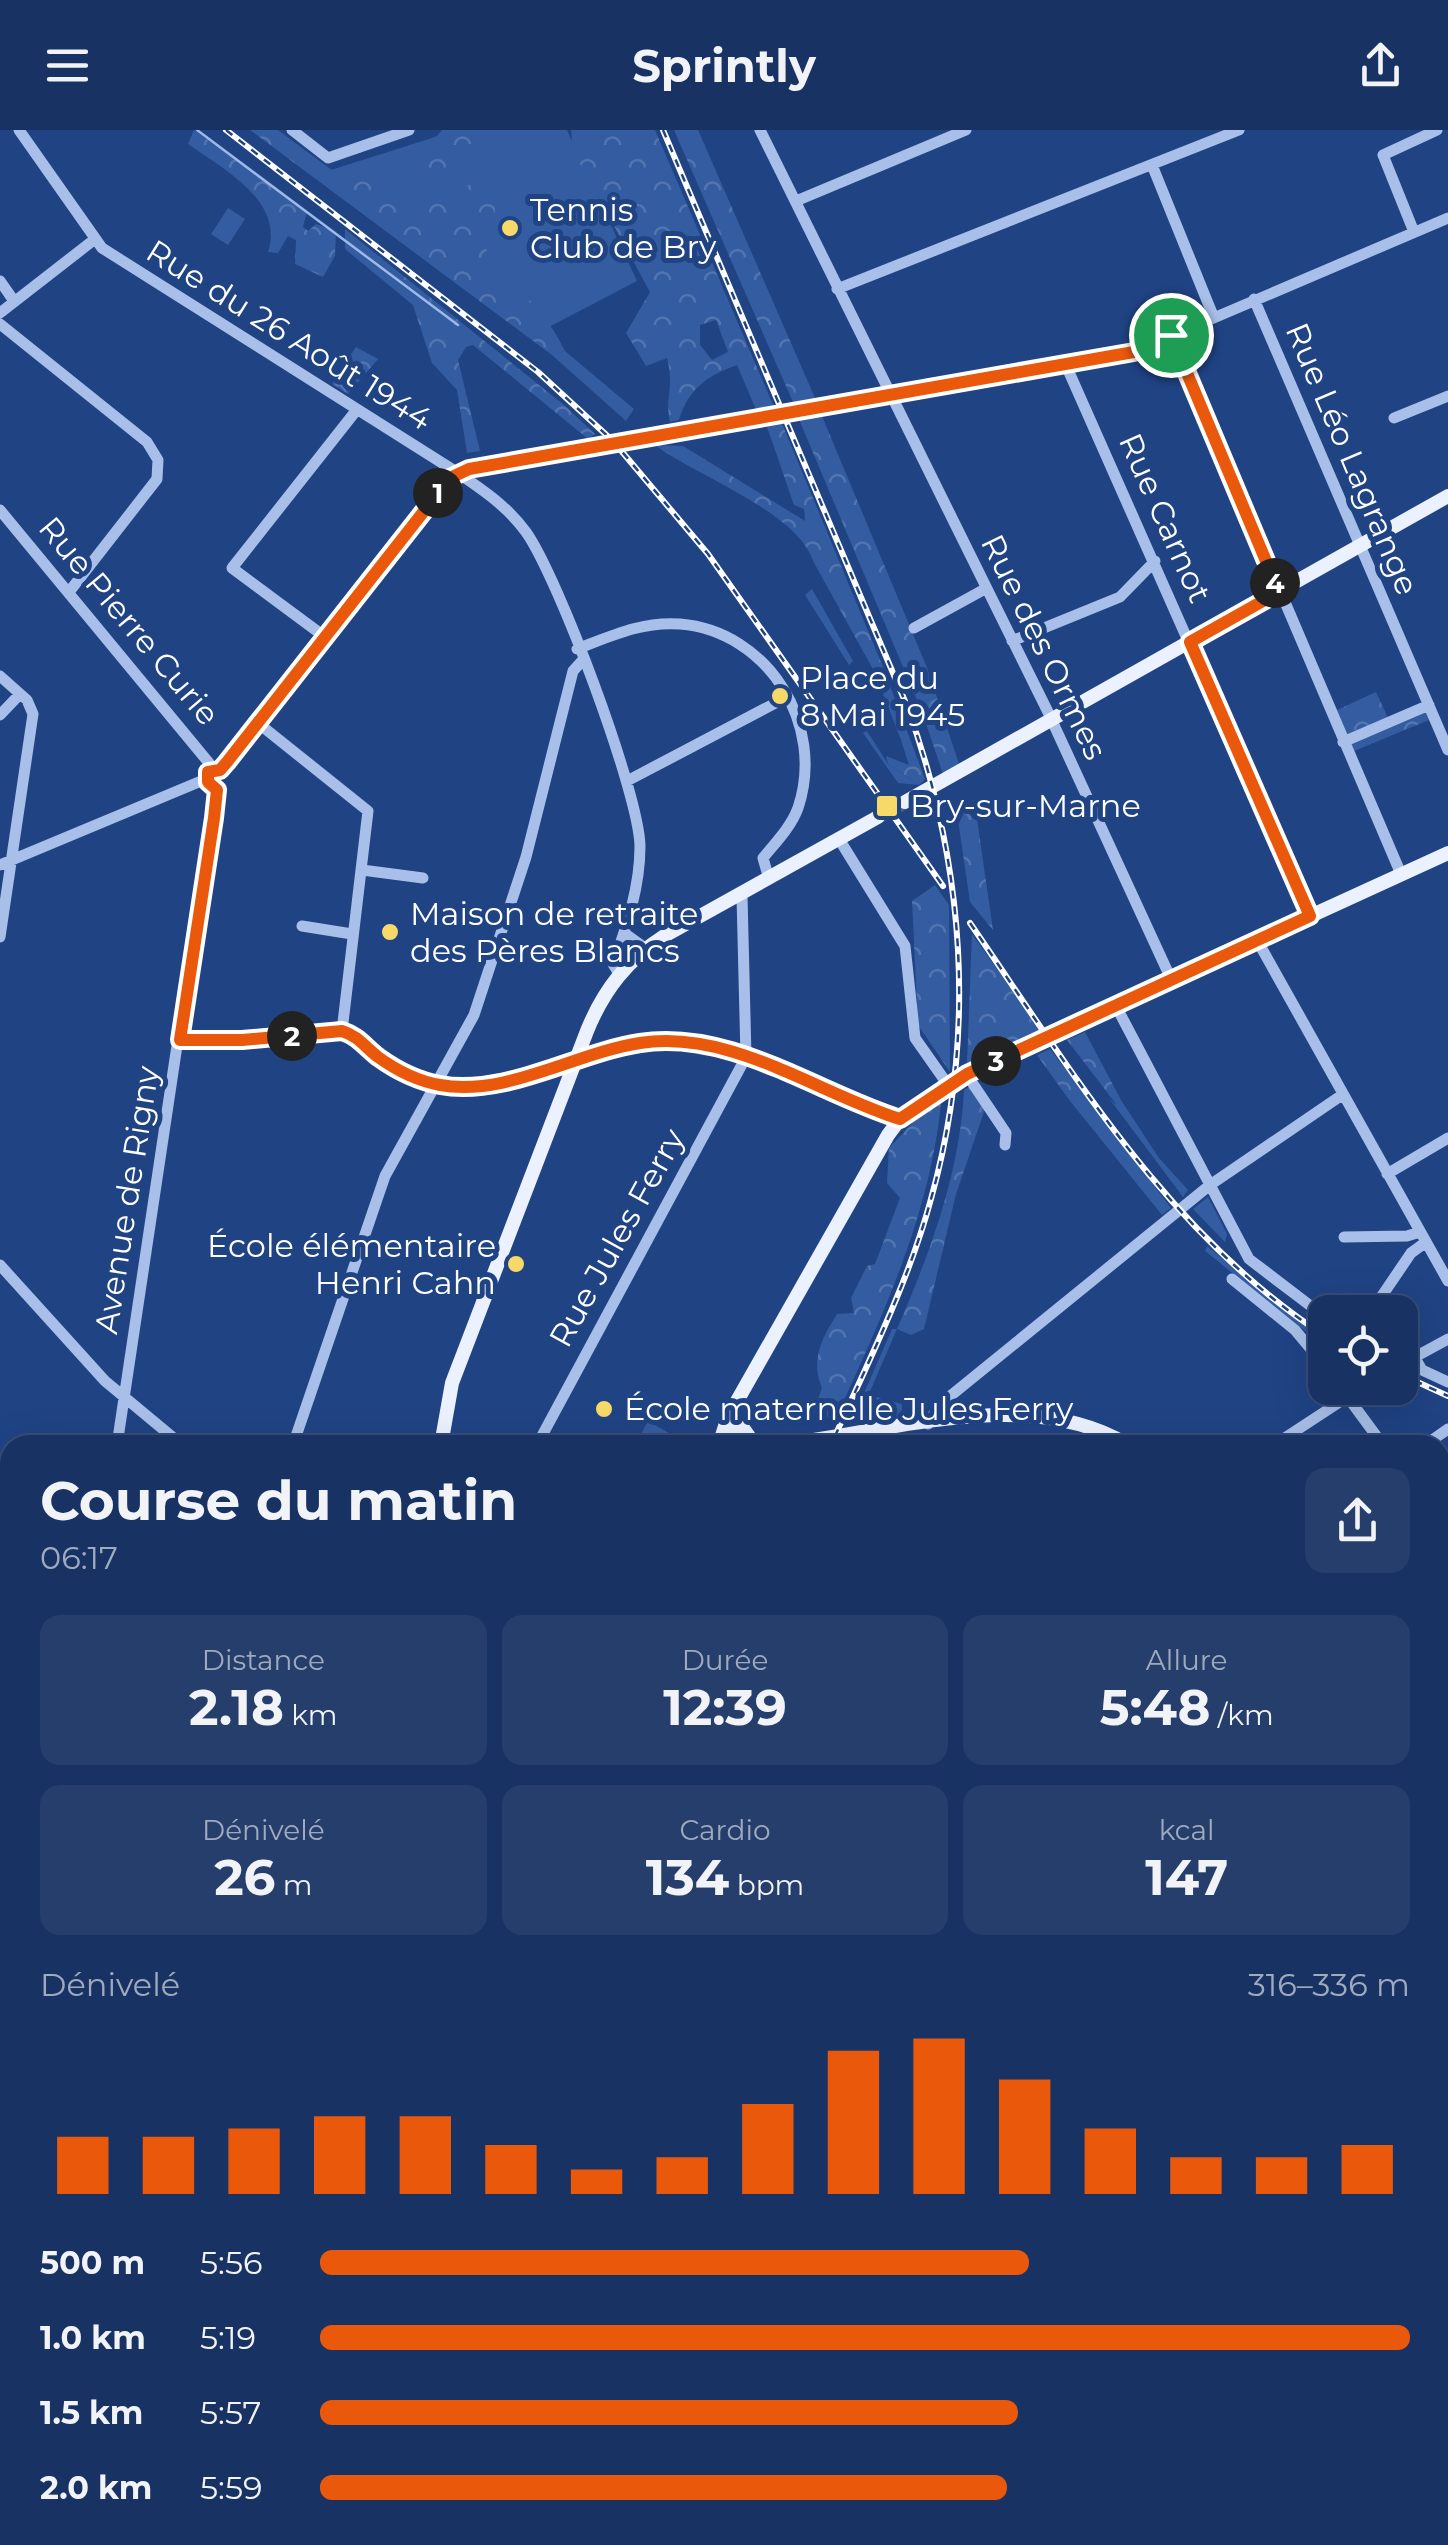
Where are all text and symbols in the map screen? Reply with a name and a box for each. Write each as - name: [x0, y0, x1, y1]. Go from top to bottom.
- icon: menu: [40, 38, 95, 93]
- text: Sprintly: [632, 38, 816, 93]
- icon: share: [1353, 38, 1408, 93]
- place label: Tennis Club de Bry: [530, 190, 717, 266]
- marker: Tennis Club de Bry: [499, 217, 521, 239]
- street label: Rue du 26 Août 1944: [139, 231, 439, 438]
- pin: [1129, 293, 1214, 378]
- icon: arrive: [1144, 308, 1199, 363]
- street label: Rue Léo Lagrange: [1278, 317, 1427, 601]
- street label: Rue Carnot: [1111, 427, 1220, 608]
- pin: 1: [413, 468, 463, 518]
- text: 1: [433, 476, 443, 510]
- street label: Rue Pierre Curie: [31, 509, 228, 733]
- street label: Rue des Ormes: [973, 528, 1116, 766]
- pin: 4: [1250, 558, 1300, 608]
- text: 4: [1265, 566, 1285, 600]
- place label: Place du 8 Mai 1945: [800, 658, 965, 734]
- marker: Place du 8 Mai 1945: [769, 685, 791, 707]
- place label: Bry-sur-Marne: [910, 786, 1141, 825]
- marker: Bry-sur-Marne: [874, 793, 900, 819]
- place label: Maison de retraite des Pères Blancs: [410, 894, 698, 970]
- marker: Maison de retraite des Pères Blancs: [379, 921, 401, 943]
- pin: 2: [267, 1011, 317, 1061]
- text: 2: [284, 1019, 300, 1053]
- pin: 3: [971, 1036, 1021, 1086]
- text: 3: [988, 1044, 1004, 1078]
- street label: Avenue de Rigny: [86, 1063, 167, 1337]
- street label: Rue Jules Ferry: [541, 1121, 693, 1354]
- place label: École élémentaire Henri Cahn: [207, 1226, 496, 1302]
- marker: École élémentaire Henri Cahn: [505, 1253, 527, 1275]
- map controls: [1308, 1295, 1418, 1405]
- button: locate: [1308, 1295, 1418, 1405]
- place label: École maternelle Jules Ferry: [624, 1389, 1074, 1428]
- marker: École maternelle Jules Ferry: [593, 1398, 615, 1420]
- text: Course du matin: [40, 1467, 517, 1534]
- button: share: [1305, 1468, 1410, 1573]
- text: 06:17: [40, 1538, 118, 1577]
- text: Distance: [202, 1643, 325, 1677]
- text: Durée: [682, 1643, 768, 1677]
- text: Allure: [1146, 1643, 1228, 1677]
- text: 2.18: [189, 1677, 284, 1738]
- text: 12:39: [663, 1677, 787, 1738]
- text: 5:48: [1100, 1677, 1211, 1738]
- text: km: [284, 1698, 338, 1732]
- text: /km: [1211, 1698, 1274, 1732]
- text: Dénivelé: [202, 1813, 325, 1847]
- text: Cardio: [679, 1813, 771, 1847]
- text: kcal: [1159, 1813, 1215, 1847]
- text: 26: [214, 1847, 275, 1908]
- text: 134: [646, 1847, 729, 1908]
- text: 147: [1145, 1847, 1228, 1908]
- text: m: [275, 1868, 313, 1902]
- text: bpm: [729, 1868, 804, 1902]
- text: Dénivelé: [40, 1965, 180, 2004]
- text: 316–336 m: [1248, 1965, 1410, 2004]
- text: 500 m: [40, 2243, 145, 2282]
- text: 5:56: [200, 2243, 263, 2282]
- text: 1.0 km: [40, 2318, 146, 2357]
- text: 5:19: [200, 2318, 256, 2357]
- text: 1.5 km: [40, 2393, 143, 2432]
- text: 5:57: [200, 2393, 261, 2432]
- text: 2.0 km: [40, 2468, 152, 2507]
- text: 5:59: [200, 2468, 263, 2507]

